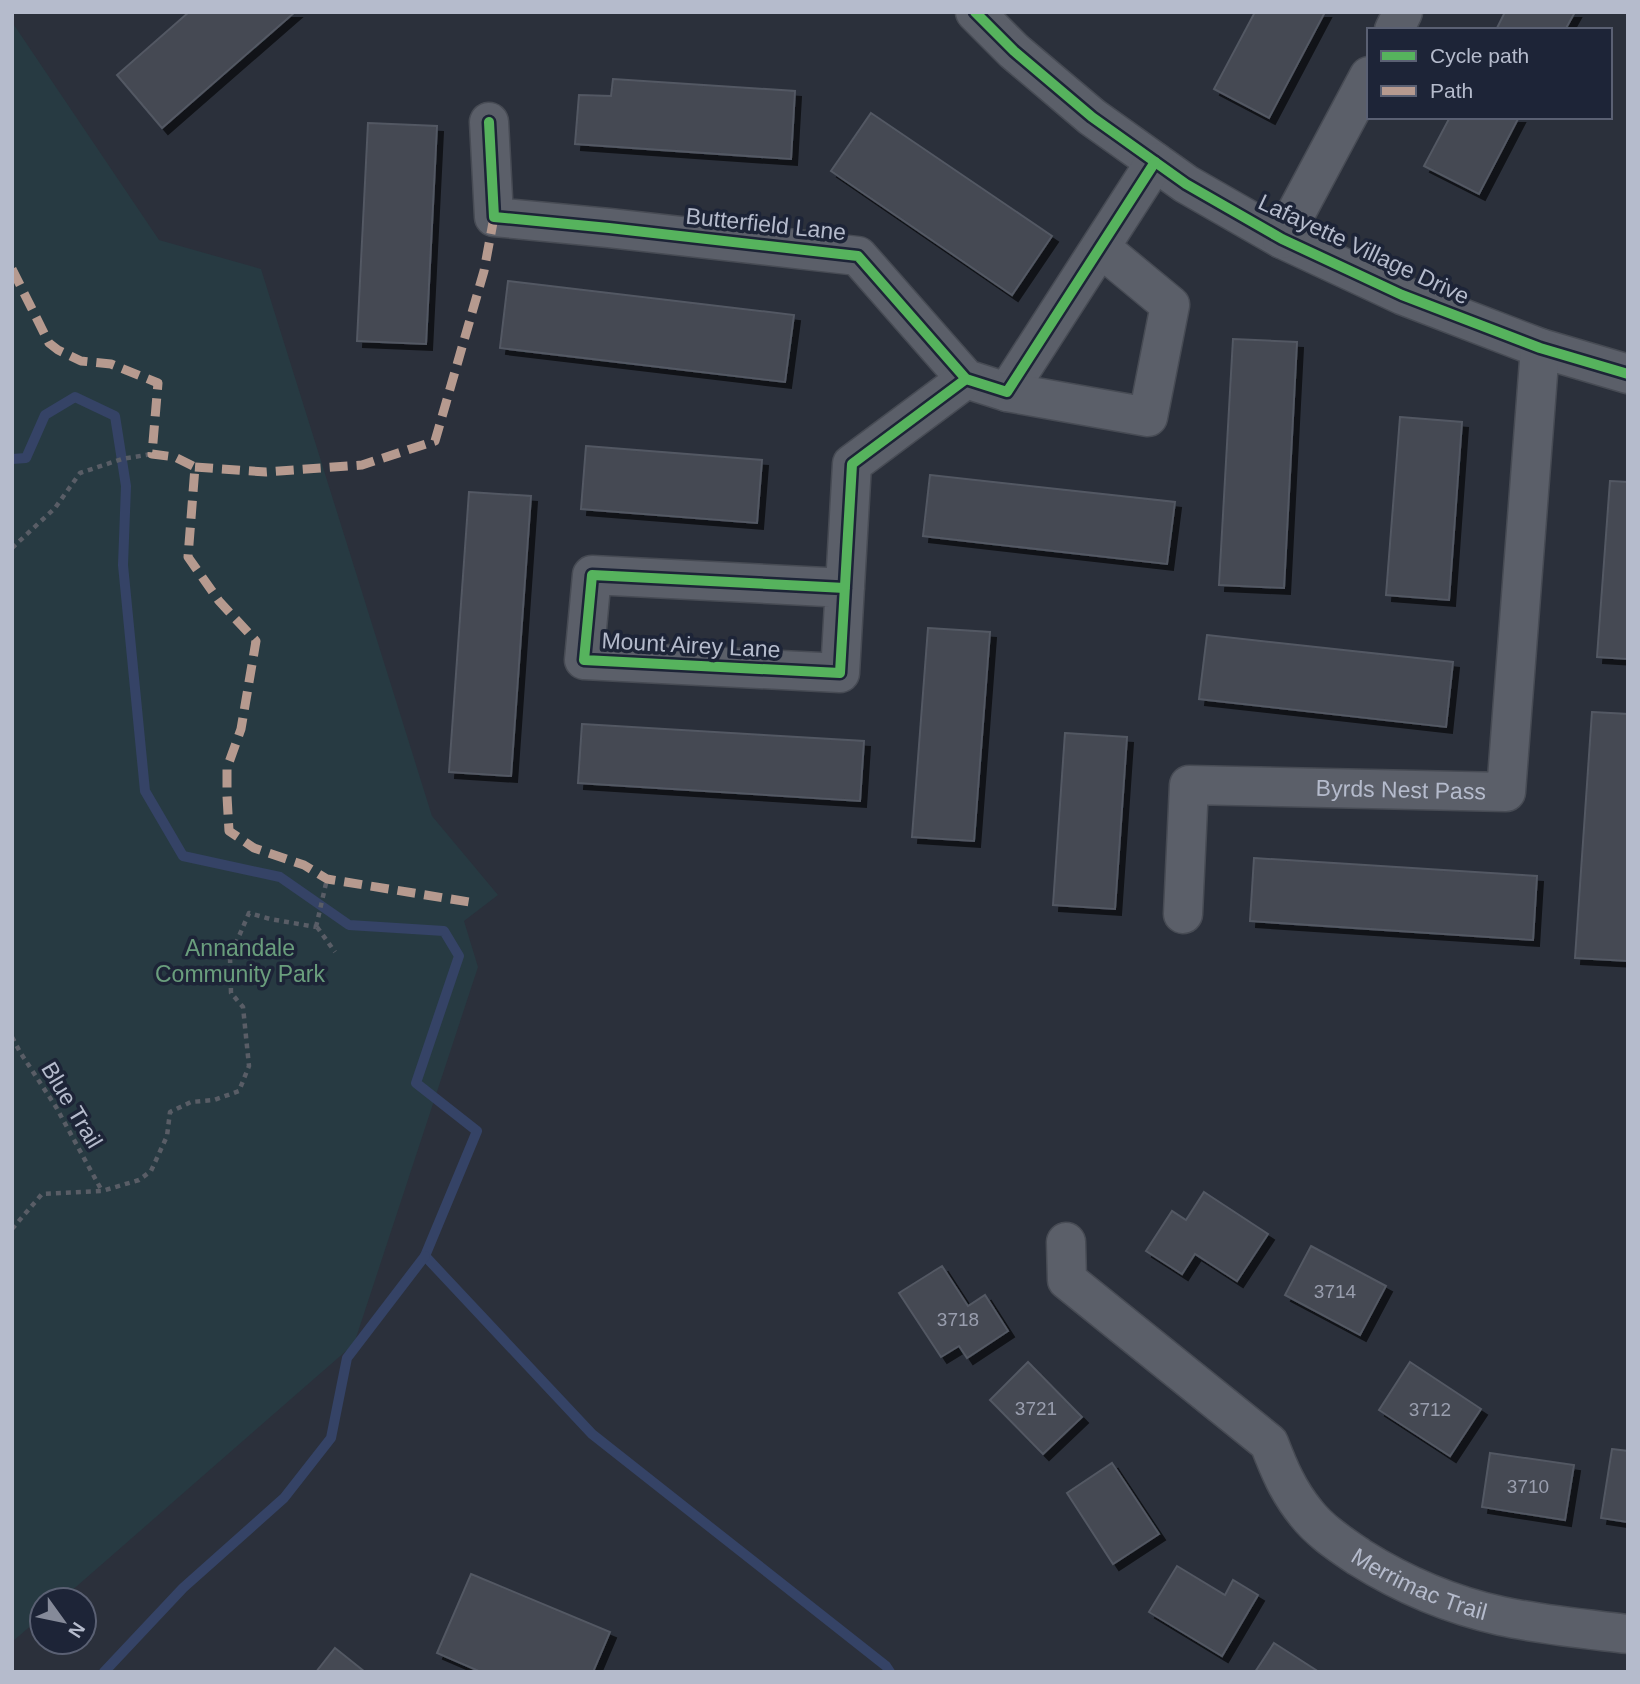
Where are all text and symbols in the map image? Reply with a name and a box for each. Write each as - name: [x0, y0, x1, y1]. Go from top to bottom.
- legend: [1367, 28, 1612, 119]
- text: Cycle path: [1430, 44, 1529, 67]
- text: Path: [1430, 79, 1473, 102]
- street label: Lafayette Village Drive: [1254, 189, 1474, 309]
- street label: Butterfield Lane: [685, 203, 847, 245]
- street label: Mount Airey Lane: [601, 627, 781, 663]
- street label: Byrds Nest Pass: [1316, 775, 1486, 805]
- park label: Annandale Community Park: [155, 935, 325, 987]
- street label: Blue Trail: [36, 1057, 108, 1153]
- house number: 3714: [1314, 1281, 1357, 1302]
- house number: 3718: [937, 1309, 979, 1330]
- house number: 3721: [1015, 1398, 1057, 1419]
- house number: 3712: [1409, 1399, 1451, 1420]
- house number: 3710: [1507, 1476, 1549, 1497]
- street label: Merrimac Trail: [1347, 1543, 1490, 1625]
- north arrow: [28, 1586, 98, 1656]
- text: N: [64, 1619, 89, 1641]

